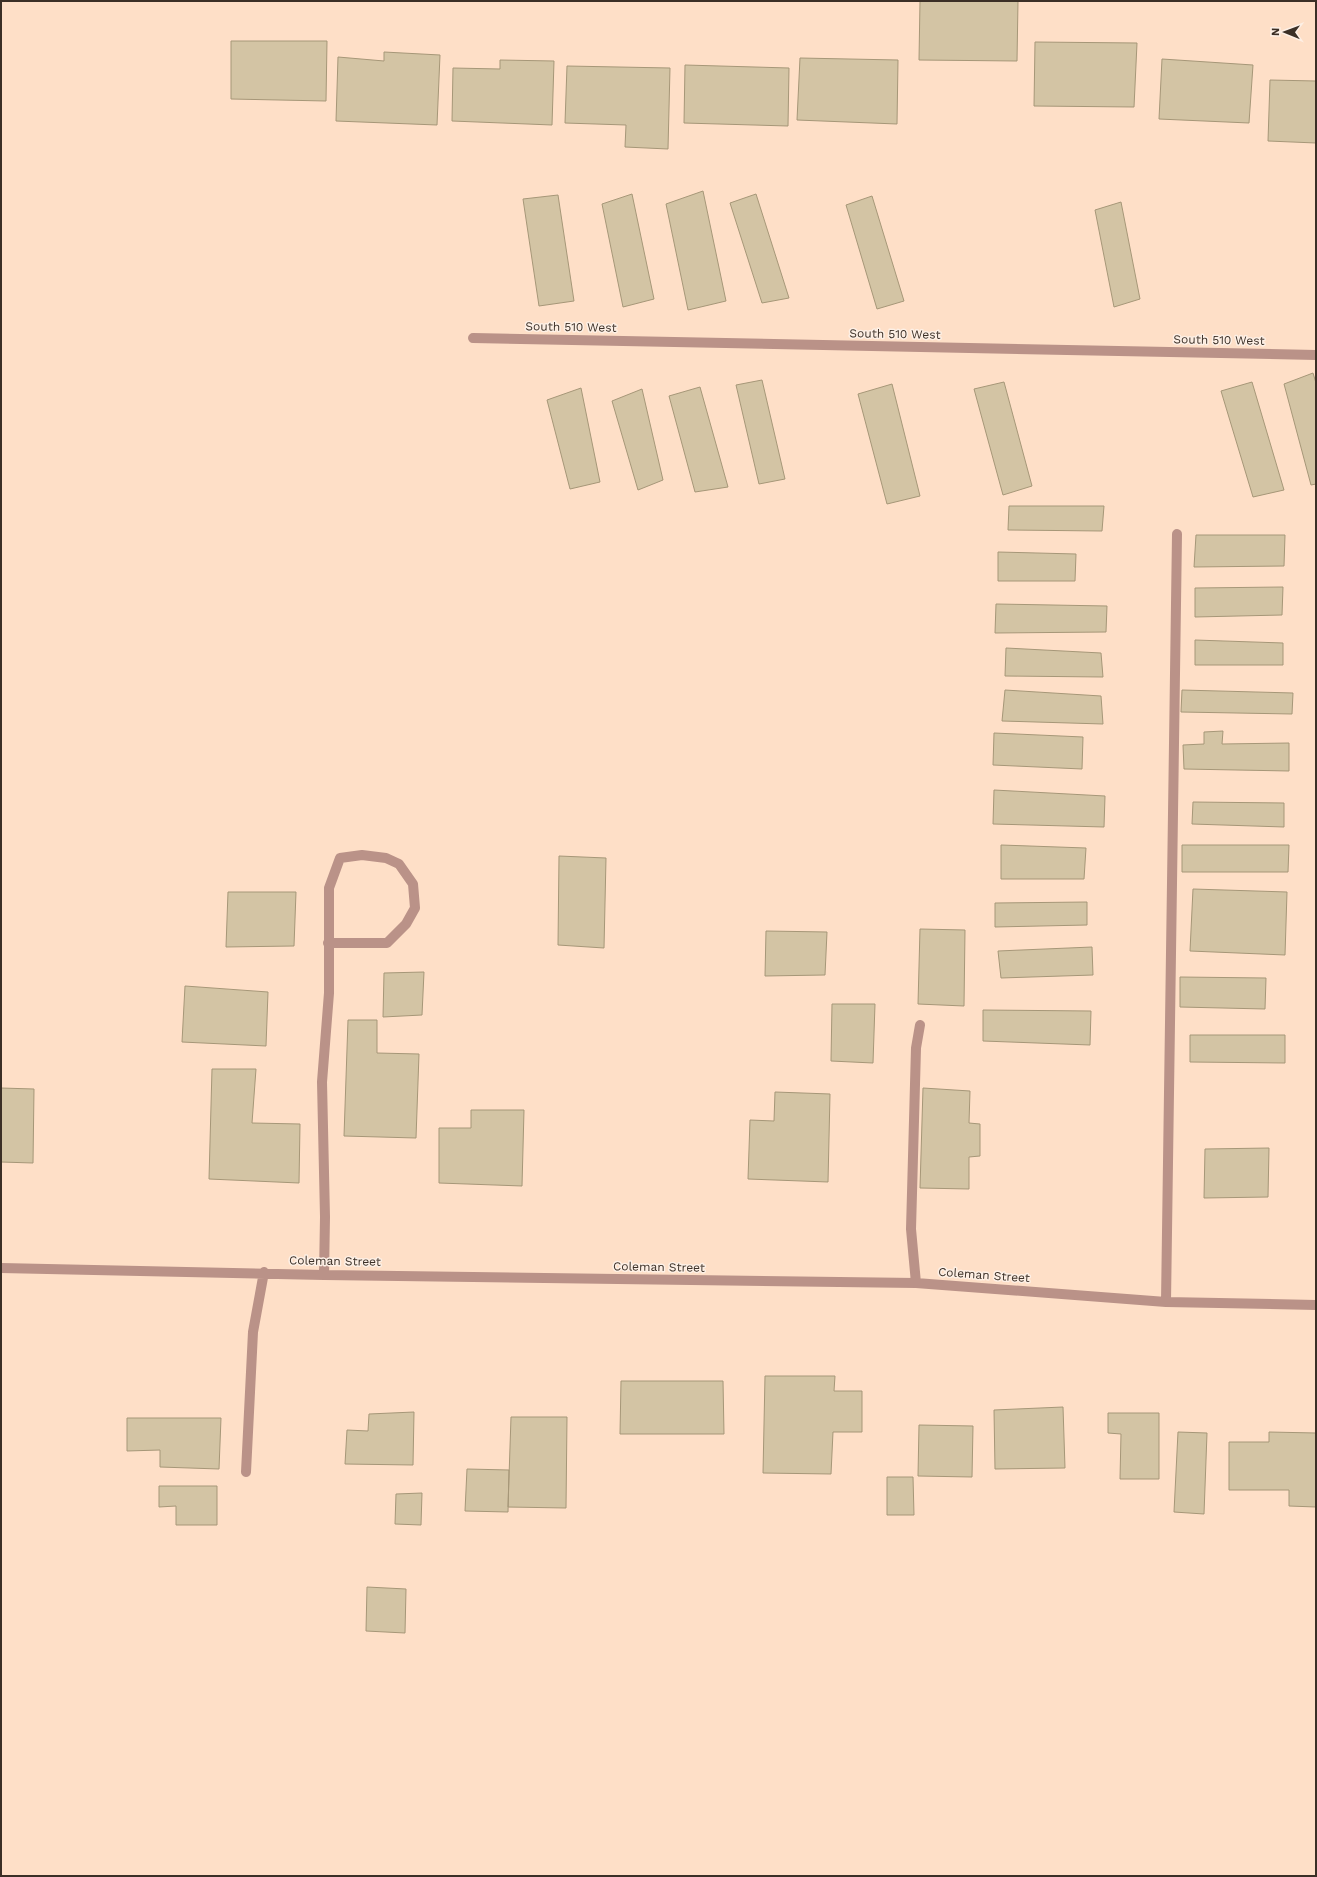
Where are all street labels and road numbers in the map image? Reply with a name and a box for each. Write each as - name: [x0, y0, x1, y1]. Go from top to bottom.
- street label: South 510 West: [525, 319, 617, 335]
- street label: South 510 West: [849, 326, 941, 342]
- street label: South 510 West: [1173, 332, 1265, 348]
- street label: Coleman Street: [289, 1253, 381, 1269]
- street label: Coleman Street: [613, 1259, 705, 1275]
- street label: Coleman Street: [938, 1265, 1030, 1285]

